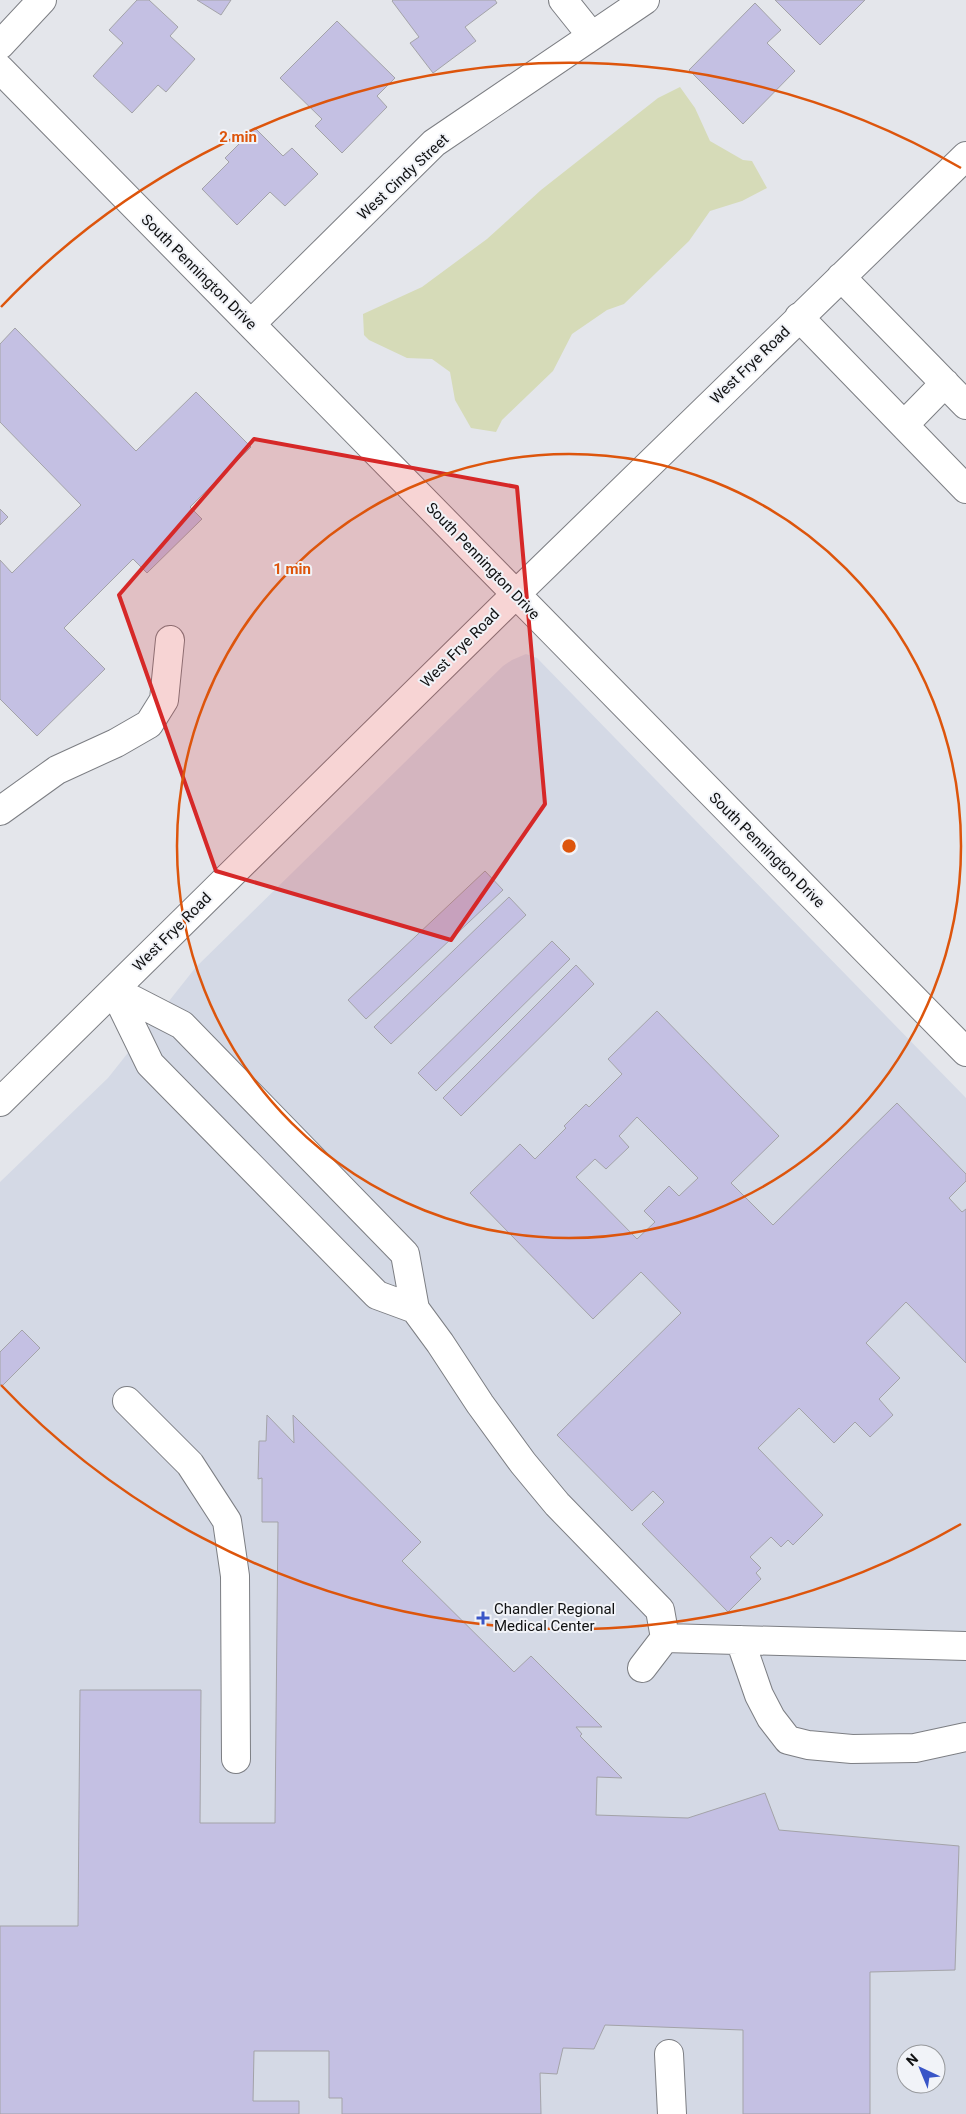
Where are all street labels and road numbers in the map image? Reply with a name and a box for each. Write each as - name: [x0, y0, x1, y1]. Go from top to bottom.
- street label: West Cindy Street: [354, 130, 452, 224]
- street label: South Pennington Drive: [138, 211, 261, 334]
- street label: West Frye Road: [706, 322, 794, 408]
- street label: South Pennington Drive: [422, 499, 544, 623]
- street label: West Frye Road: [417, 605, 503, 691]
- street label: South Pennington Drive: [706, 789, 829, 912]
- street label: West Frye Road: [129, 889, 215, 975]

